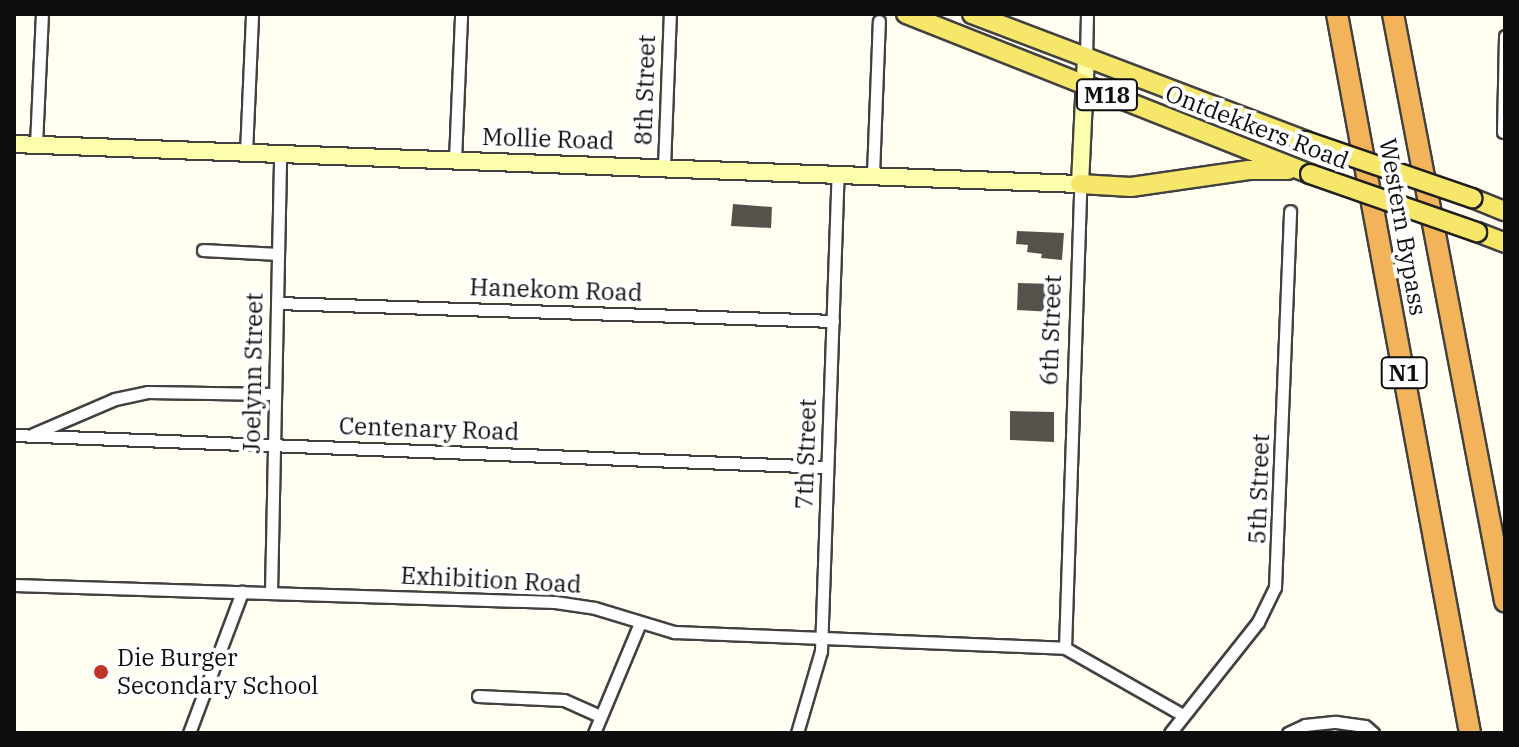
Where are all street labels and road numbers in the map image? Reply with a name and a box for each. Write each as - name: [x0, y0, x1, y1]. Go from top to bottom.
- street label: 8th Street: [629, 34, 661, 146]
- road number: M18: [1075, 77, 1139, 113]
- street label: Ontdekkers Road: [1161, 79, 1353, 175]
- street label: Mollie Road: [481, 122, 615, 156]
- street label: Western Bypass: [1373, 136, 1433, 318]
- street label: Hanekom Road: [469, 273, 643, 307]
- street label: 6th Street: [1035, 274, 1067, 386]
- street label: Joelynn Street: [237, 292, 269, 454]
- road number: N1: [1380, 355, 1428, 391]
- street label: 7th Street: [790, 398, 822, 510]
- street label: Centenary Road: [338, 411, 520, 447]
- street label: 5th Street: [1243, 433, 1275, 545]
- street label: Exhibition Road: [400, 561, 582, 599]

